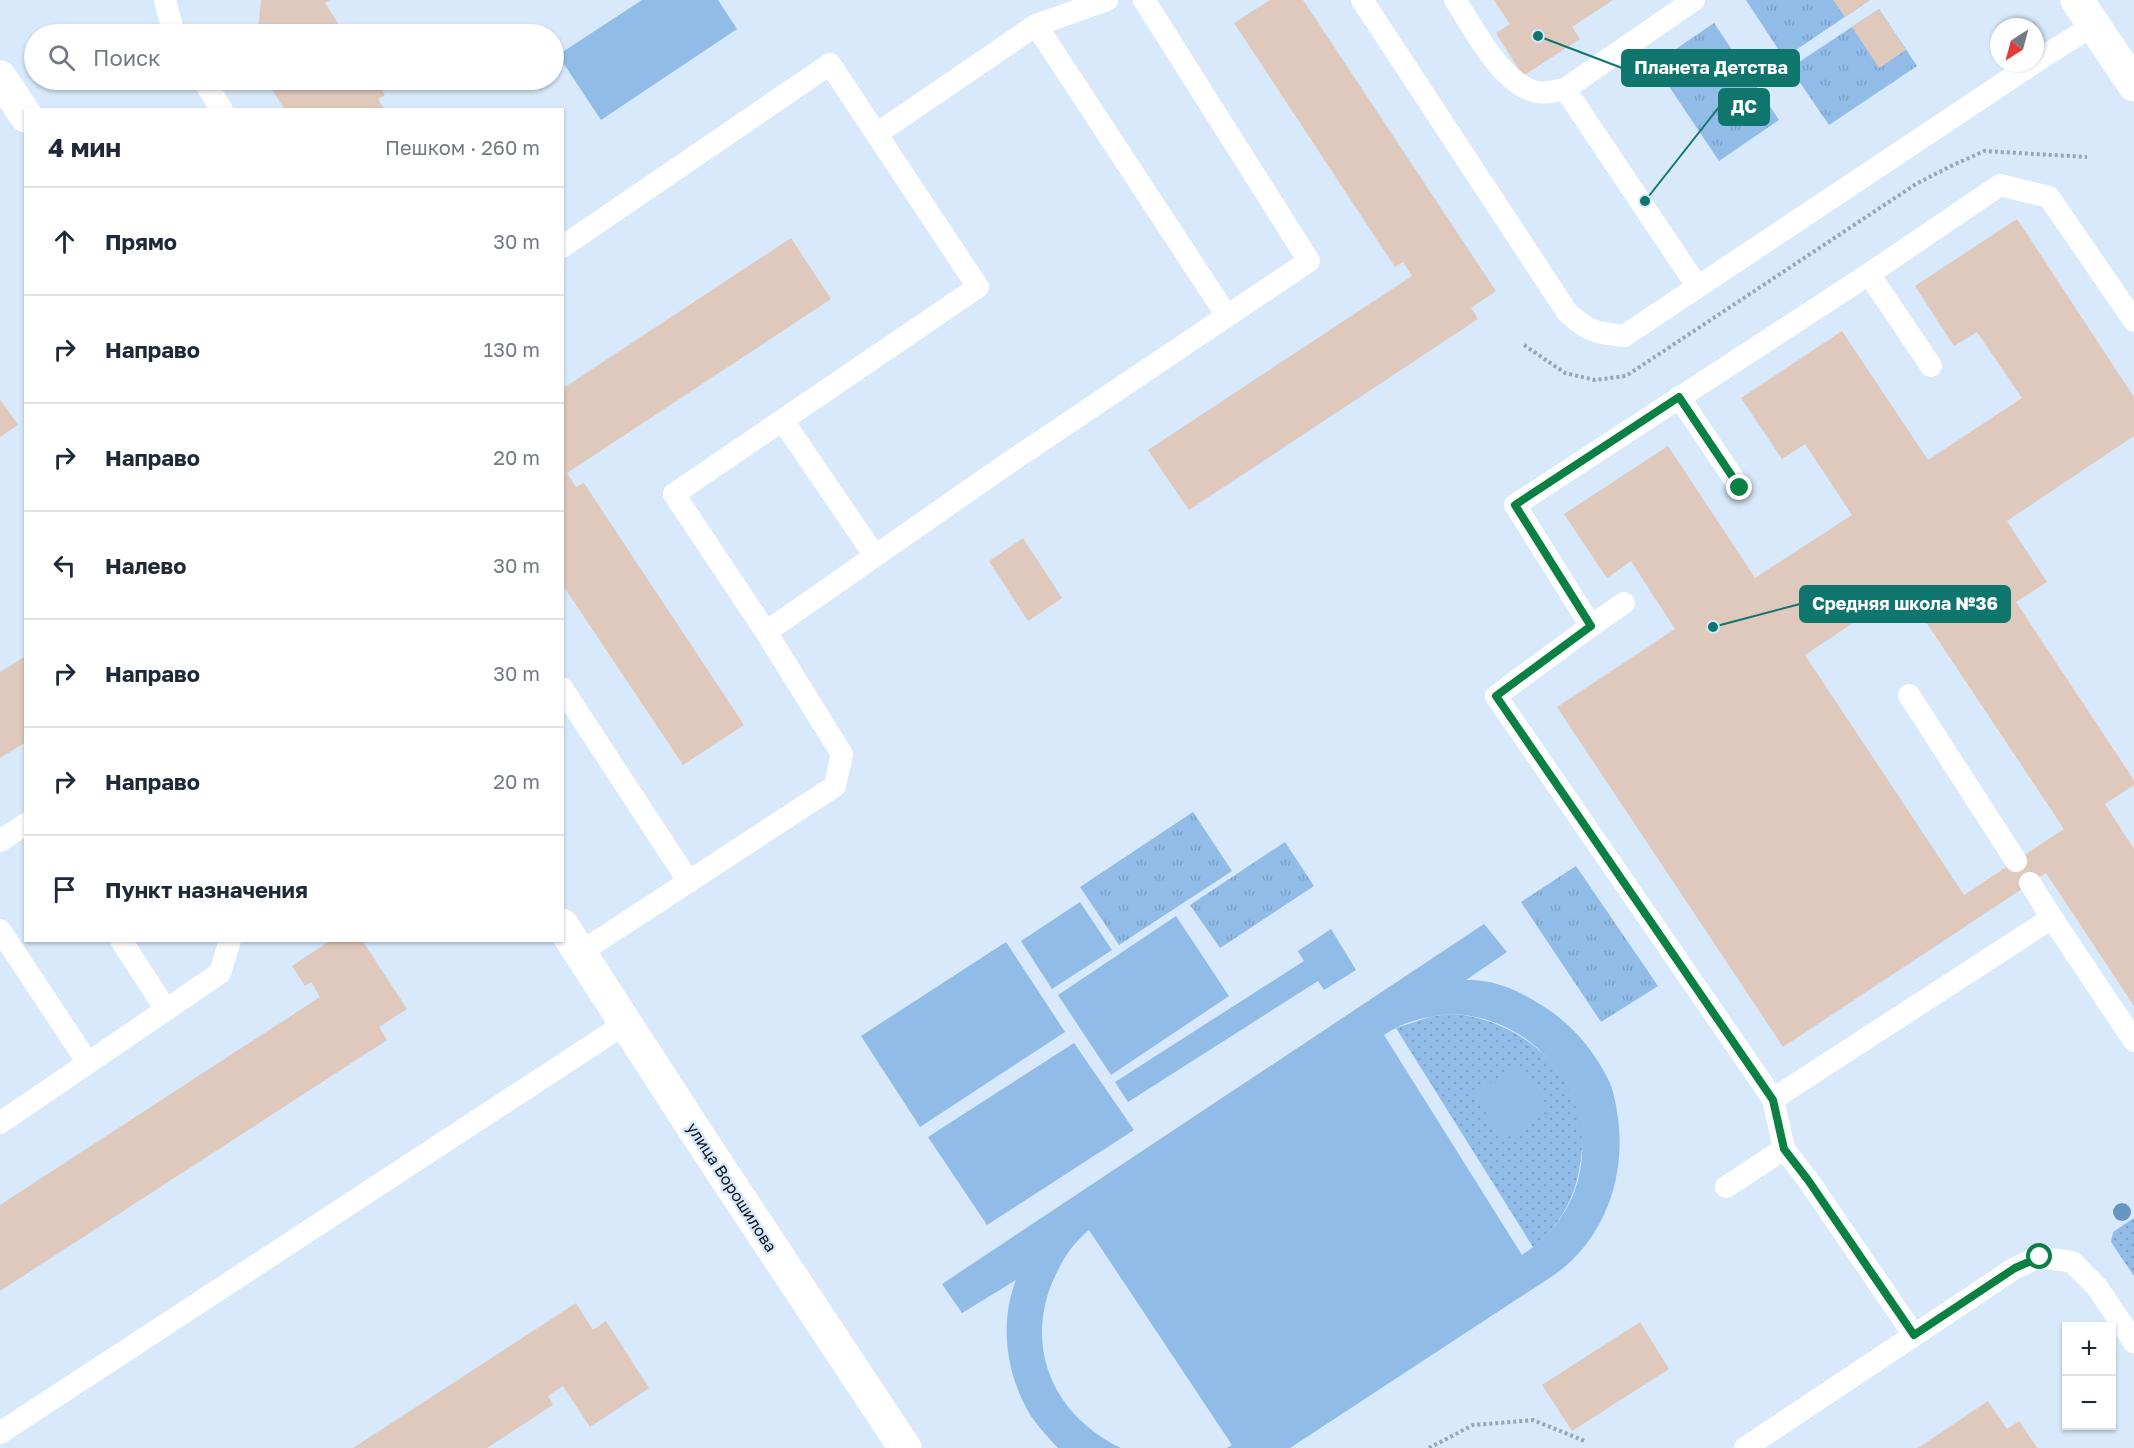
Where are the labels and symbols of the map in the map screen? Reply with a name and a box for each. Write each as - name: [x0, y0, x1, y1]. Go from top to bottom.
- north arrow: [1990, 18, 2044, 72]
- callout: Планета Детства: [1622, 50, 1799, 86]
- text: Планета Детства: [1634, 56, 1788, 78]
- callout: ДС: [1719, 89, 1769, 125]
- text: ДС: [1731, 95, 1757, 117]
- route end: [1726, 474, 1752, 500]
- callout: Средняя школа №36: [1800, 586, 2010, 622]
- text: Средняя школа №36: [1812, 592, 1998, 614]
- street label: улица Ворошилова: [683, 1118, 781, 1256]
- route start: [2026, 1243, 2052, 1269]

